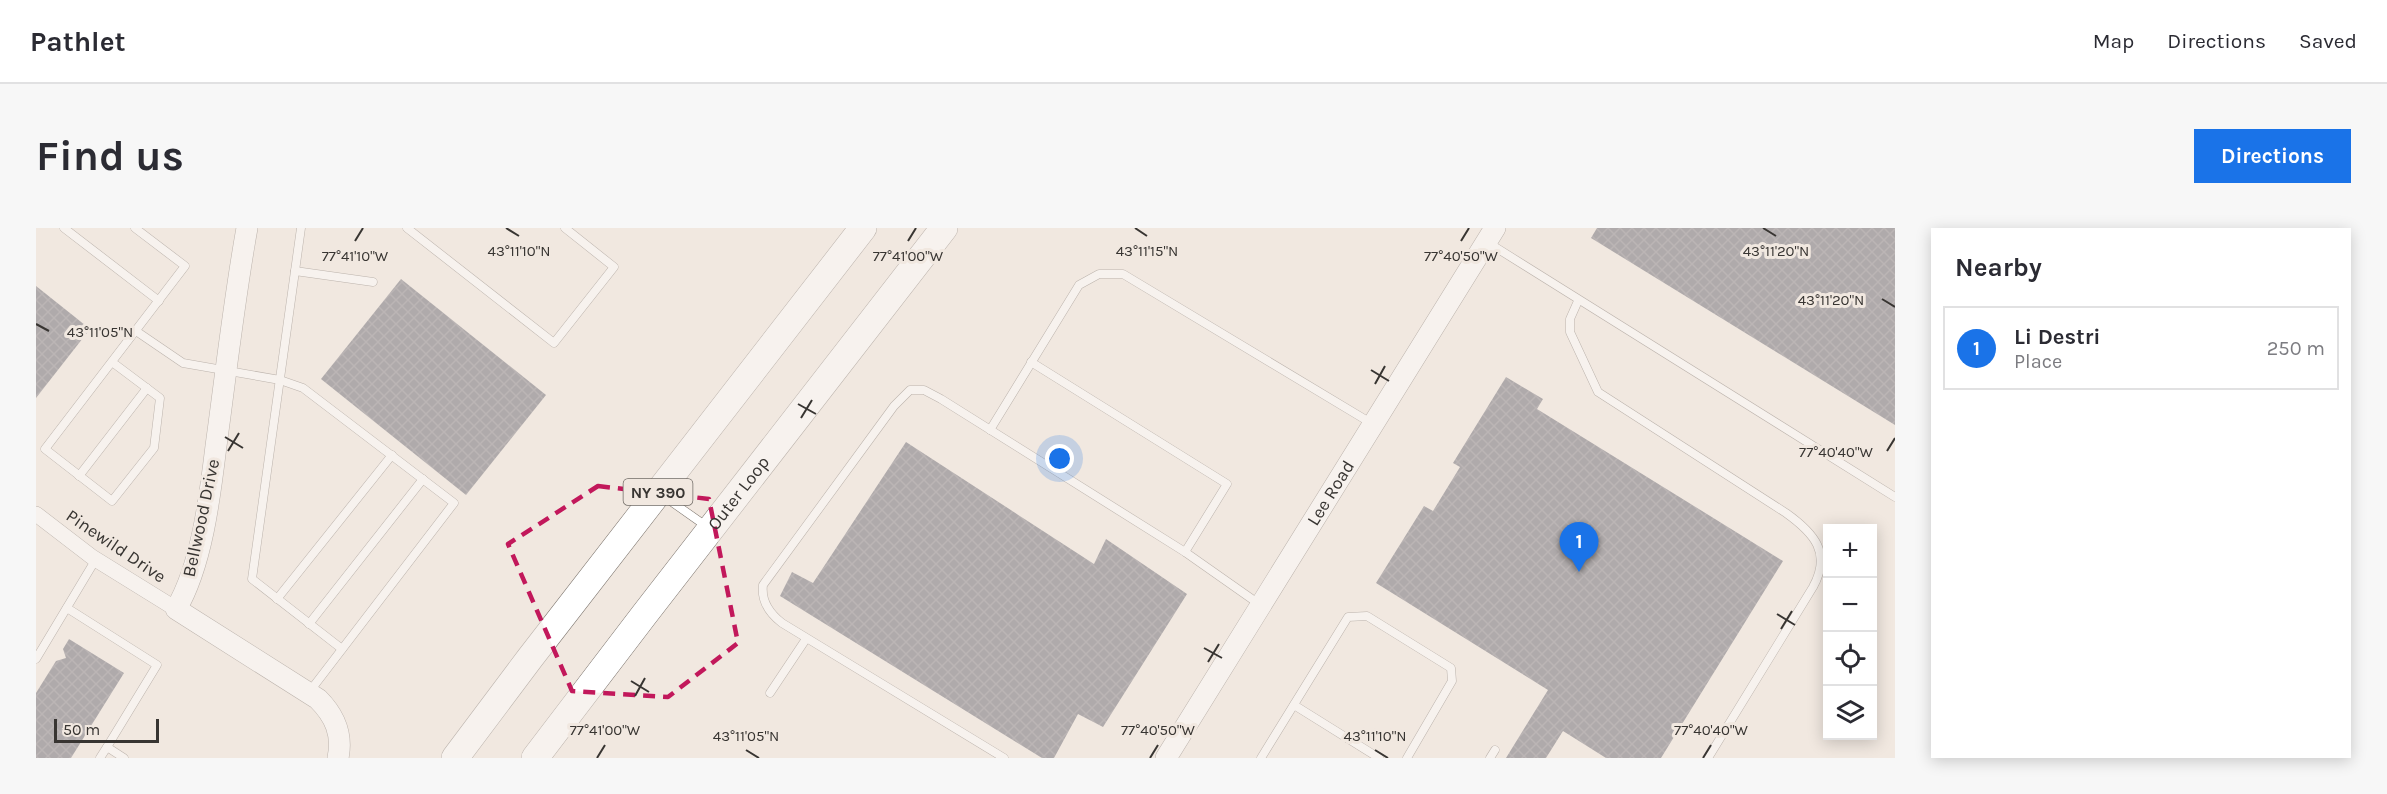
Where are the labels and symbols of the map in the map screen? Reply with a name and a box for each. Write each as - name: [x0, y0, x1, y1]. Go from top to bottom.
- text: 43°11'10"N: [488, 242, 550, 260]
- text: 43°11'15"N: [1116, 242, 1178, 260]
- text: 43°11'20"N: [1743, 242, 1809, 260]
- text: 77°41'10"W: [322, 247, 389, 265]
- text: 77°41'00"W: [873, 247, 944, 265]
- text: 77°40'50"W: [1424, 247, 1499, 265]
- text: 43°11'20"N: [1798, 291, 1864, 309]
- text: 43°11'05"N: [67, 323, 133, 341]
- text: 77°40'40"W: [1799, 443, 1873, 461]
- your location: [1045, 444, 1074, 473]
- street label: Outer Loop: [703, 452, 774, 535]
- street label: Lee Road: [1302, 456, 1359, 530]
- street label: Bellwood Drive: [178, 457, 224, 579]
- road number: NY 390: [624, 479, 692, 505]
- street label: Pinewild Drive: [62, 504, 170, 588]
- pin: 1: [1560, 522, 1598, 572]
- scale bar: [54, 716, 159, 744]
- text: 77°41'00"W: [570, 721, 641, 739]
- text: 77°40'50"W: [1121, 721, 1196, 739]
- text: 77°40'40"W: [1674, 721, 1748, 739]
- text: 43°11'05"N: [713, 727, 779, 745]
- text: 43°11'10"N: [1344, 727, 1406, 745]

